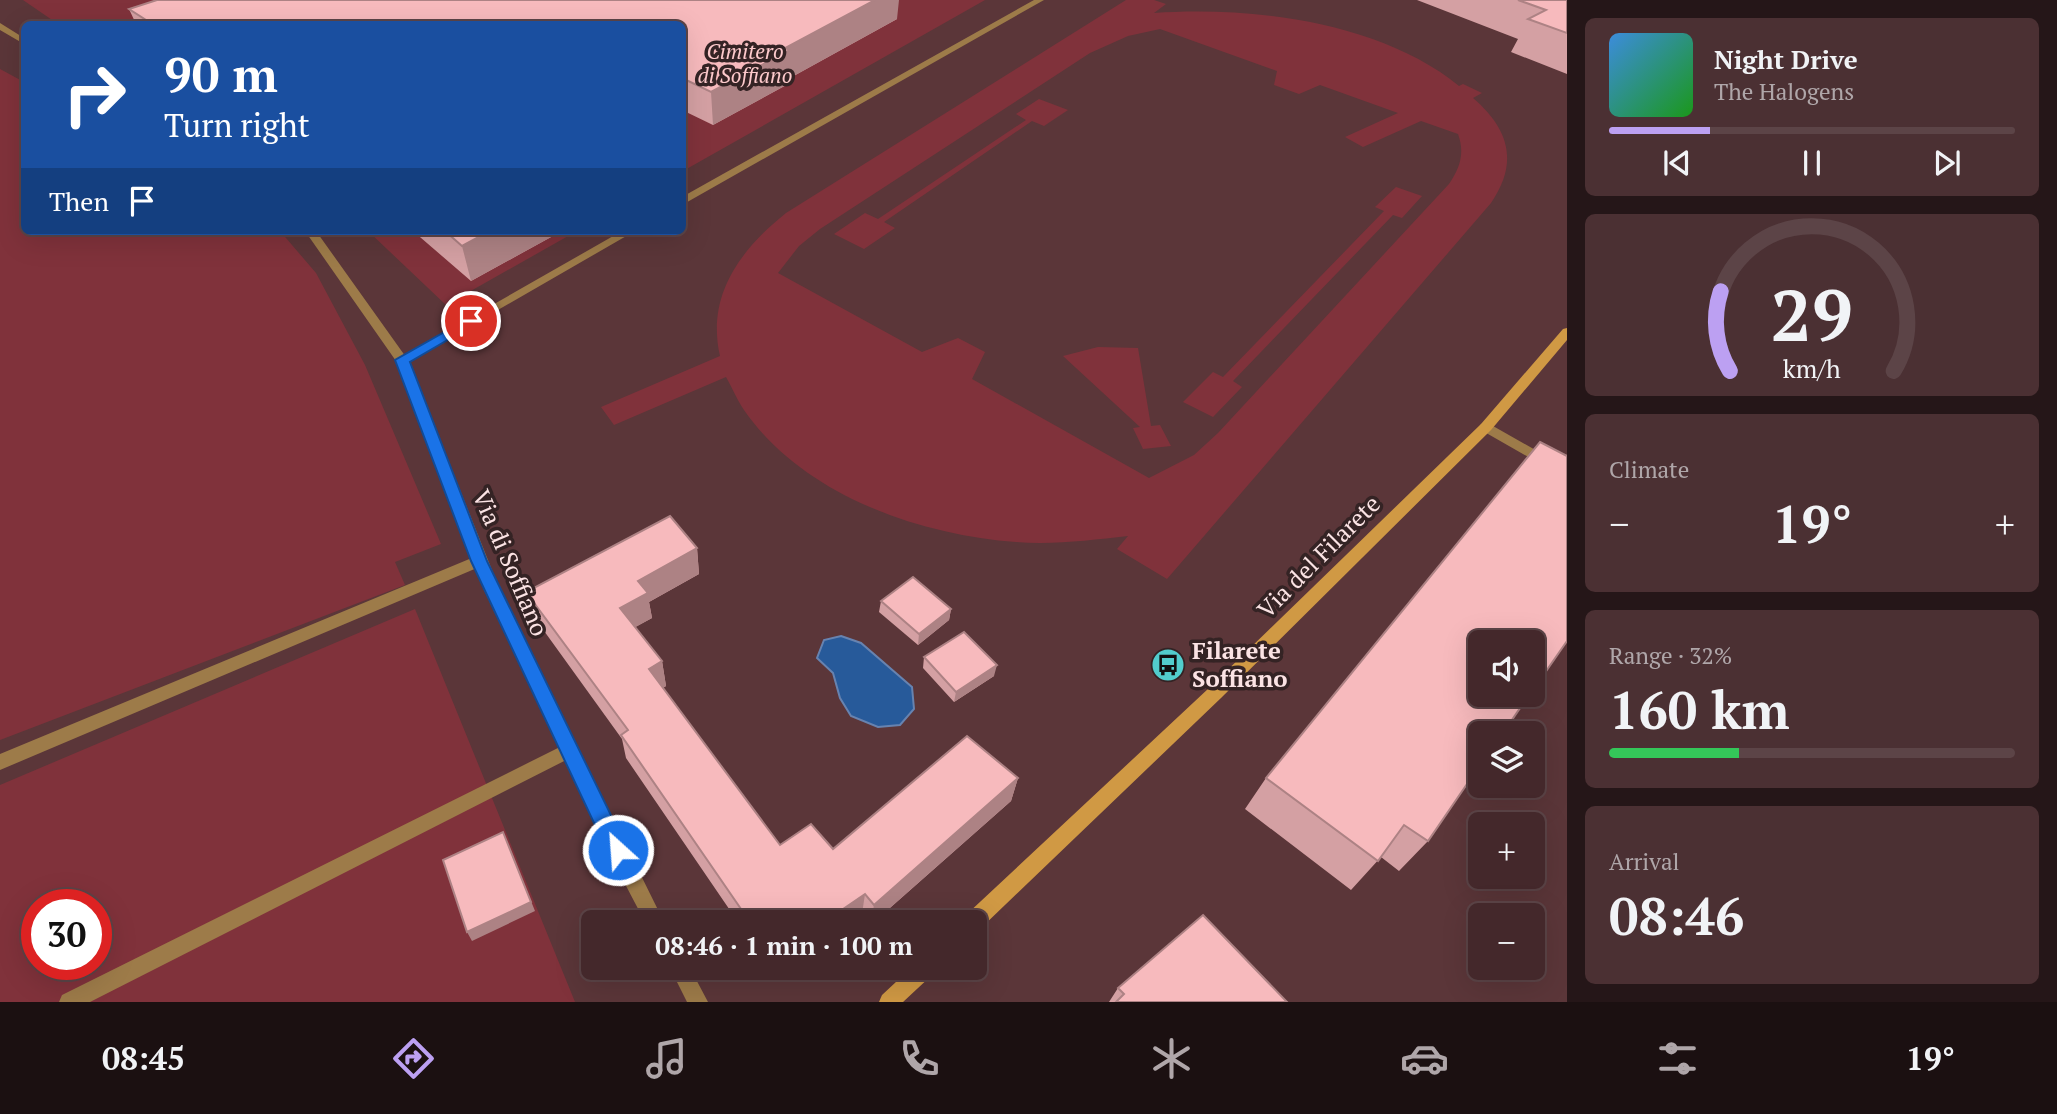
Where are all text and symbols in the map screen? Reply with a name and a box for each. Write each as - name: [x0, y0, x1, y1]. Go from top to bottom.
- park label: Cimitero di Soffiano: [698, 37, 792, 89]
- text: 90 m: [164, 41, 278, 106]
- text: Night Drive: [1714, 42, 1858, 76]
- icon: right: [49, 49, 140, 140]
- text: The Halogens: [1714, 76, 1854, 107]
- text: Turn right: [164, 104, 310, 146]
- icon: previous: [1658, 144, 1696, 182]
- icon: pause: [1793, 144, 1831, 182]
- icon: next: [1928, 144, 1966, 182]
- icon: arrive: [123, 182, 161, 220]
- text: Then: [49, 184, 109, 218]
- text: 29: [1771, 265, 1853, 362]
- pin: [441, 291, 501, 351]
- icon: arrive: [452, 302, 490, 340]
- text: km/h: [1783, 352, 1841, 385]
- text: Climate: [1609, 454, 1689, 485]
- street label: Via di Soffiano: [466, 484, 556, 641]
- street label: Via del Filarete: [1250, 488, 1387, 625]
- text: 19°: [1772, 489, 1852, 558]
- text: −: [1609, 499, 1629, 549]
- text: +: [1995, 499, 2015, 549]
- map controls: [1468, 630, 1545, 980]
- button: sound: [1468, 630, 1545, 707]
- place label: Filarete Soffiano: [1192, 634, 1288, 694]
- text: Range · 32%: [1609, 640, 1732, 671]
- bus stop icon: Filarete Soffiano: [1149, 646, 1187, 684]
- text: 160 km: [1609, 675, 1790, 744]
- button: layers: [1468, 721, 1545, 798]
- button: +: [1468, 812, 1545, 889]
- position arrow: [581, 813, 655, 887]
- text: Arrival: [1609, 846, 1680, 877]
- text: 08:46: [1609, 881, 1744, 950]
- speed limit sign: 30: [21, 889, 112, 980]
- button: −: [1468, 903, 1545, 980]
- text: 08:46 · 1 min · 100 m: [655, 928, 913, 962]
- icon: directions: [389, 1034, 438, 1083]
- icon: music: [642, 1034, 691, 1083]
- icon: phone: [895, 1034, 944, 1083]
- icon: climate: [1147, 1034, 1196, 1083]
- icon: car: [1400, 1034, 1449, 1083]
- icon: filters: [1653, 1034, 1702, 1083]
- text: 08:45: [102, 1037, 185, 1079]
- text: 19°: [1906, 1037, 1955, 1079]

